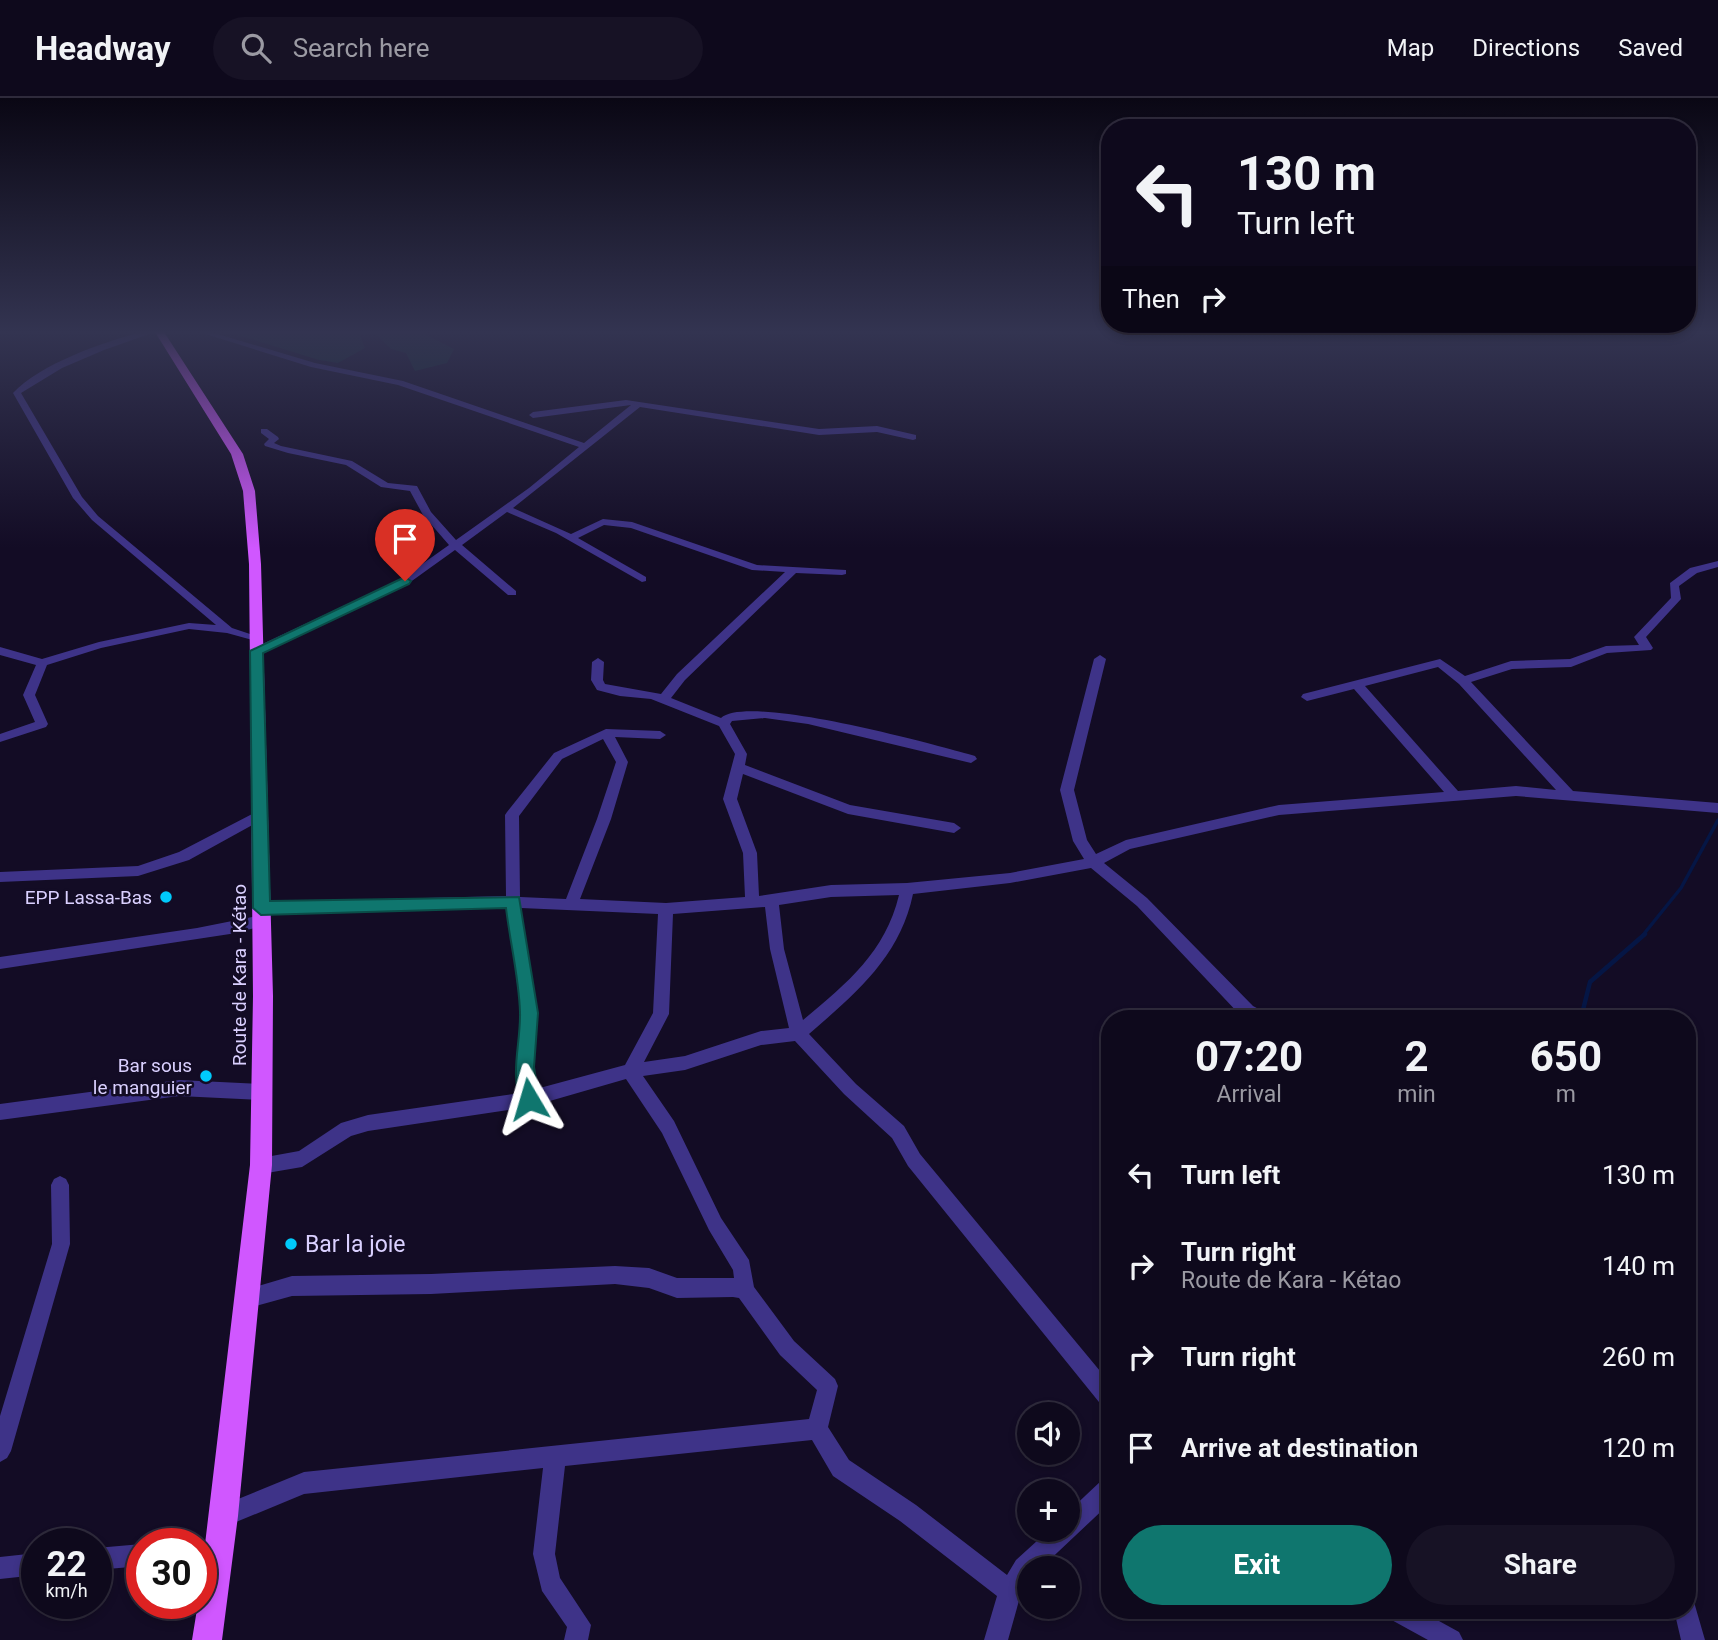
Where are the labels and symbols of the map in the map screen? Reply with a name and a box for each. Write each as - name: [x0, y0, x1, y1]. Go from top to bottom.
- pin: [375, 509, 435, 581]
- street label: Route de Kara - Kétao: [228, 884, 251, 1066]
- place label: EPP Lassa-Bas: [25, 886, 152, 909]
- marker: EPP Lassa-Bas: [158, 889, 174, 905]
- place label: Bar sous le manguier: [93, 1054, 193, 1099]
- position arrow: [492, 1062, 566, 1136]
- marker: Bar sous le manguier: [198, 1068, 214, 1084]
- place label: Bar la joie: [305, 1231, 406, 1258]
- marker: Bar la joie: [283, 1236, 299, 1252]
- speed limit sign: 30: [126, 1528, 217, 1619]

